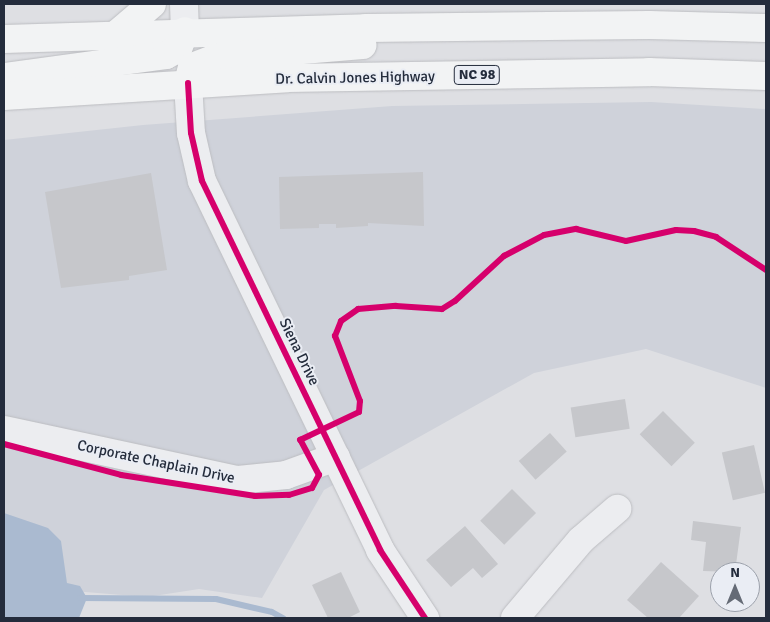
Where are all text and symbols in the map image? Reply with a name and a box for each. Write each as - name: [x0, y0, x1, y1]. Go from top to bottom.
- road number: NC 98: [453, 64, 501, 86]
- street label: Dr. Calvin Jones Highway: [275, 68, 435, 88]
- street label: Siena Drive: [275, 315, 323, 389]
- street label: Corporate Chaplain Drive: [76, 436, 236, 488]
- north arrow: [710, 562, 760, 612]
- text: N: [730, 564, 740, 581]

